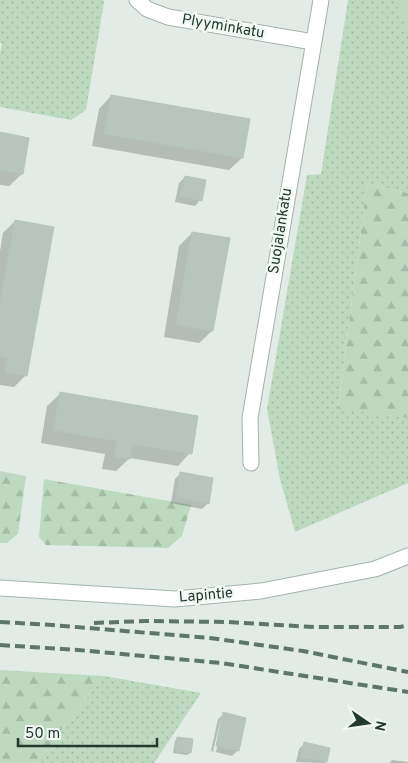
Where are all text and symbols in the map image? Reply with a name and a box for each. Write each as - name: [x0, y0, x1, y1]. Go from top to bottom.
- street label: Plyyminkatu: [180, 10, 266, 44]
- street label: Suojalankatu: [265, 187, 297, 275]
- street label: Lapintie: [178, 584, 234, 608]
- north arrow: [343, 698, 393, 748]
- scale bar: [18, 716, 156, 748]
- text: N: [370, 719, 389, 732]
- text: 50 m: [25, 725, 60, 744]

